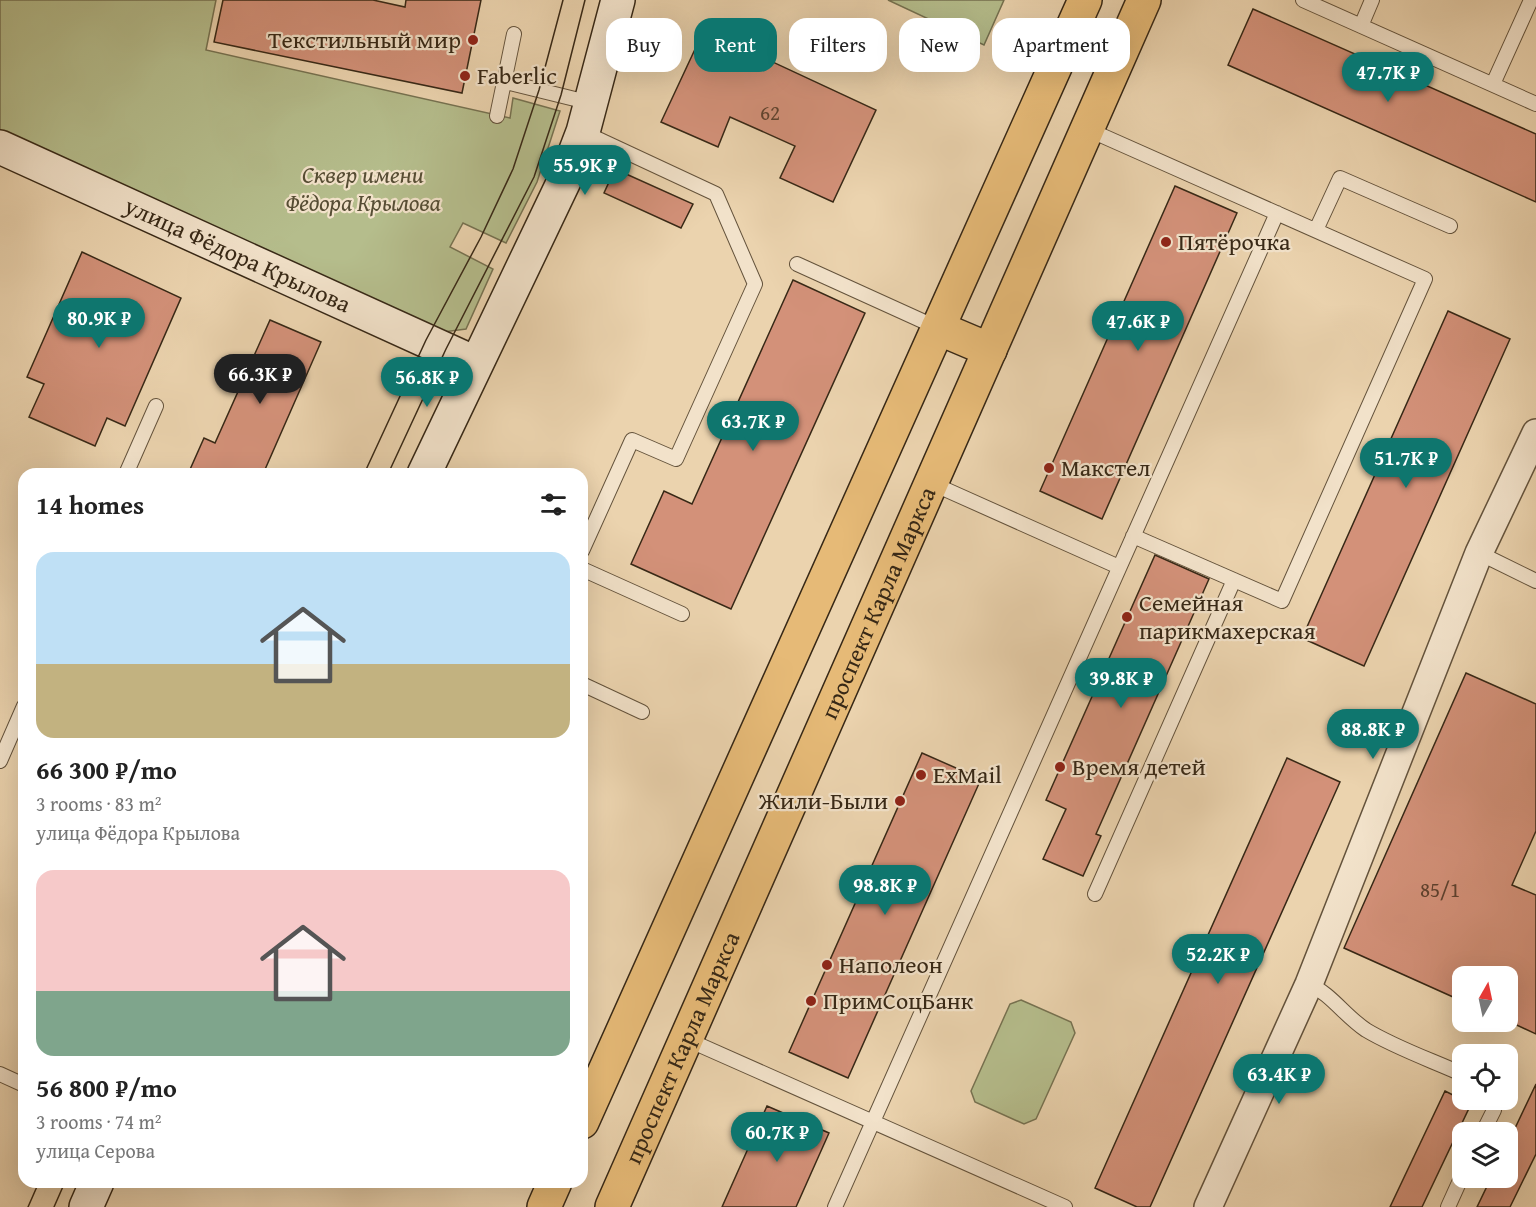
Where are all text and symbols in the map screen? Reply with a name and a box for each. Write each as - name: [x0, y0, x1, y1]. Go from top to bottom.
- chip: Buy: [606, 18, 682, 72]
- chip: Rent: [694, 18, 777, 72]
- chip: Filters: [789, 18, 887, 72]
- chip: New: [899, 18, 980, 72]
- chip: Apartment: [992, 18, 1130, 72]
- place label: Текстильный мир: [268, 22, 461, 57]
- marker: Текстильный мир: [466, 33, 480, 47]
- pin: 47.7K ₽: [1333, 52, 1443, 103]
- text: 47.7K ₽: [1356, 57, 1420, 86]
- place label: Faberlic: [477, 58, 557, 93]
- marker: Faberlic: [458, 69, 472, 83]
- house number: 62: [760, 97, 780, 128]
- pin: 55.9K ₽: [530, 145, 640, 196]
- text: 55.9K ₽: [553, 150, 617, 179]
- park label: Сквер имени Фёдора Крылова: [285, 157, 441, 220]
- street label: улица Фёдора Крылова: [118, 188, 357, 321]
- place label: Пятёрочка: [1178, 224, 1291, 259]
- marker: Пятёрочка: [1159, 235, 1173, 249]
- pin: 80.9K ₽: [44, 298, 154, 349]
- pin: 47.6K ₽: [1083, 301, 1193, 352]
- text: 80.9K ₽: [67, 303, 131, 332]
- text: 47.6K ₽: [1106, 306, 1170, 335]
- pin: 66.3K ₽: [205, 354, 315, 405]
- pin: 56.8K ₽: [372, 357, 482, 408]
- text: 66.3K ₽: [228, 359, 292, 388]
- text: 56.8K ₽: [395, 362, 459, 391]
- pin: 63.7K ₽: [698, 401, 808, 452]
- text: 63.7K ₽: [721, 406, 785, 435]
- pin: 51.7K ₽: [1351, 438, 1461, 489]
- text: 51.7K ₽: [1374, 443, 1438, 472]
- place label: Макстел: [1061, 450, 1151, 485]
- marker: Макстел: [1042, 461, 1056, 475]
- street label: проспект Карла Маркса: [811, 481, 945, 725]
- text: 14 homes: [36, 485, 144, 524]
- icon: filters: [537, 488, 570, 521]
- place label: Семейная парикмахерская: [1139, 585, 1316, 648]
- icon: home: [249, 591, 357, 699]
- marker: Семейная парикмахерская: [1120, 610, 1134, 624]
- pin: 39.8K ₽: [1066, 658, 1176, 709]
- text: 39.8K ₽: [1089, 663, 1153, 692]
- pin: 88.8K ₽: [1318, 709, 1428, 760]
- text: 88.8K ₽: [1341, 714, 1405, 743]
- place label: Время детей: [1072, 749, 1206, 784]
- text: 66 300 ₽/mo: [36, 750, 177, 789]
- place label: ExMail: [933, 757, 1002, 792]
- marker: Время детей: [1053, 760, 1067, 774]
- marker: ExMail: [914, 768, 928, 782]
- place label: Жили-Были: [758, 783, 888, 818]
- text: 3 rooms · 83 m²: [36, 789, 162, 818]
- marker: Жили-Были: [893, 794, 907, 808]
- text: улица Фёдора Крылова: [36, 818, 240, 847]
- pin: 98.8K ₽: [830, 865, 940, 916]
- text: 98.8K ₽: [853, 870, 917, 899]
- house number: 85/1: [1420, 874, 1460, 905]
- icon: home: [249, 909, 357, 1017]
- street label: проспект Карла Маркса: [615, 925, 749, 1169]
- pin: 52.2K ₽: [1163, 934, 1273, 985]
- text: 52.2K ₽: [1186, 939, 1250, 968]
- place label: Наполеон: [839, 947, 943, 982]
- marker: Наполеон: [820, 958, 834, 972]
- north arrow: [1452, 966, 1518, 1032]
- map controls: [1452, 966, 1518, 1188]
- place label: ПримСоцБанк: [823, 983, 974, 1018]
- marker: ПримСоцБанк: [804, 994, 818, 1008]
- button: locate: [1452, 1044, 1518, 1110]
- pin: 63.4K ₽: [1224, 1054, 1334, 1105]
- text: 63.4K ₽: [1247, 1059, 1311, 1088]
- text: 56 800 ₽/mo: [36, 1068, 177, 1107]
- text: 3 rooms · 74 m²: [36, 1107, 162, 1136]
- pin: 60.7K ₽: [722, 1112, 832, 1163]
- text: 60.7K ₽: [745, 1117, 809, 1146]
- button: layers: [1452, 1122, 1518, 1188]
- text: улица Серова: [36, 1136, 155, 1165]

